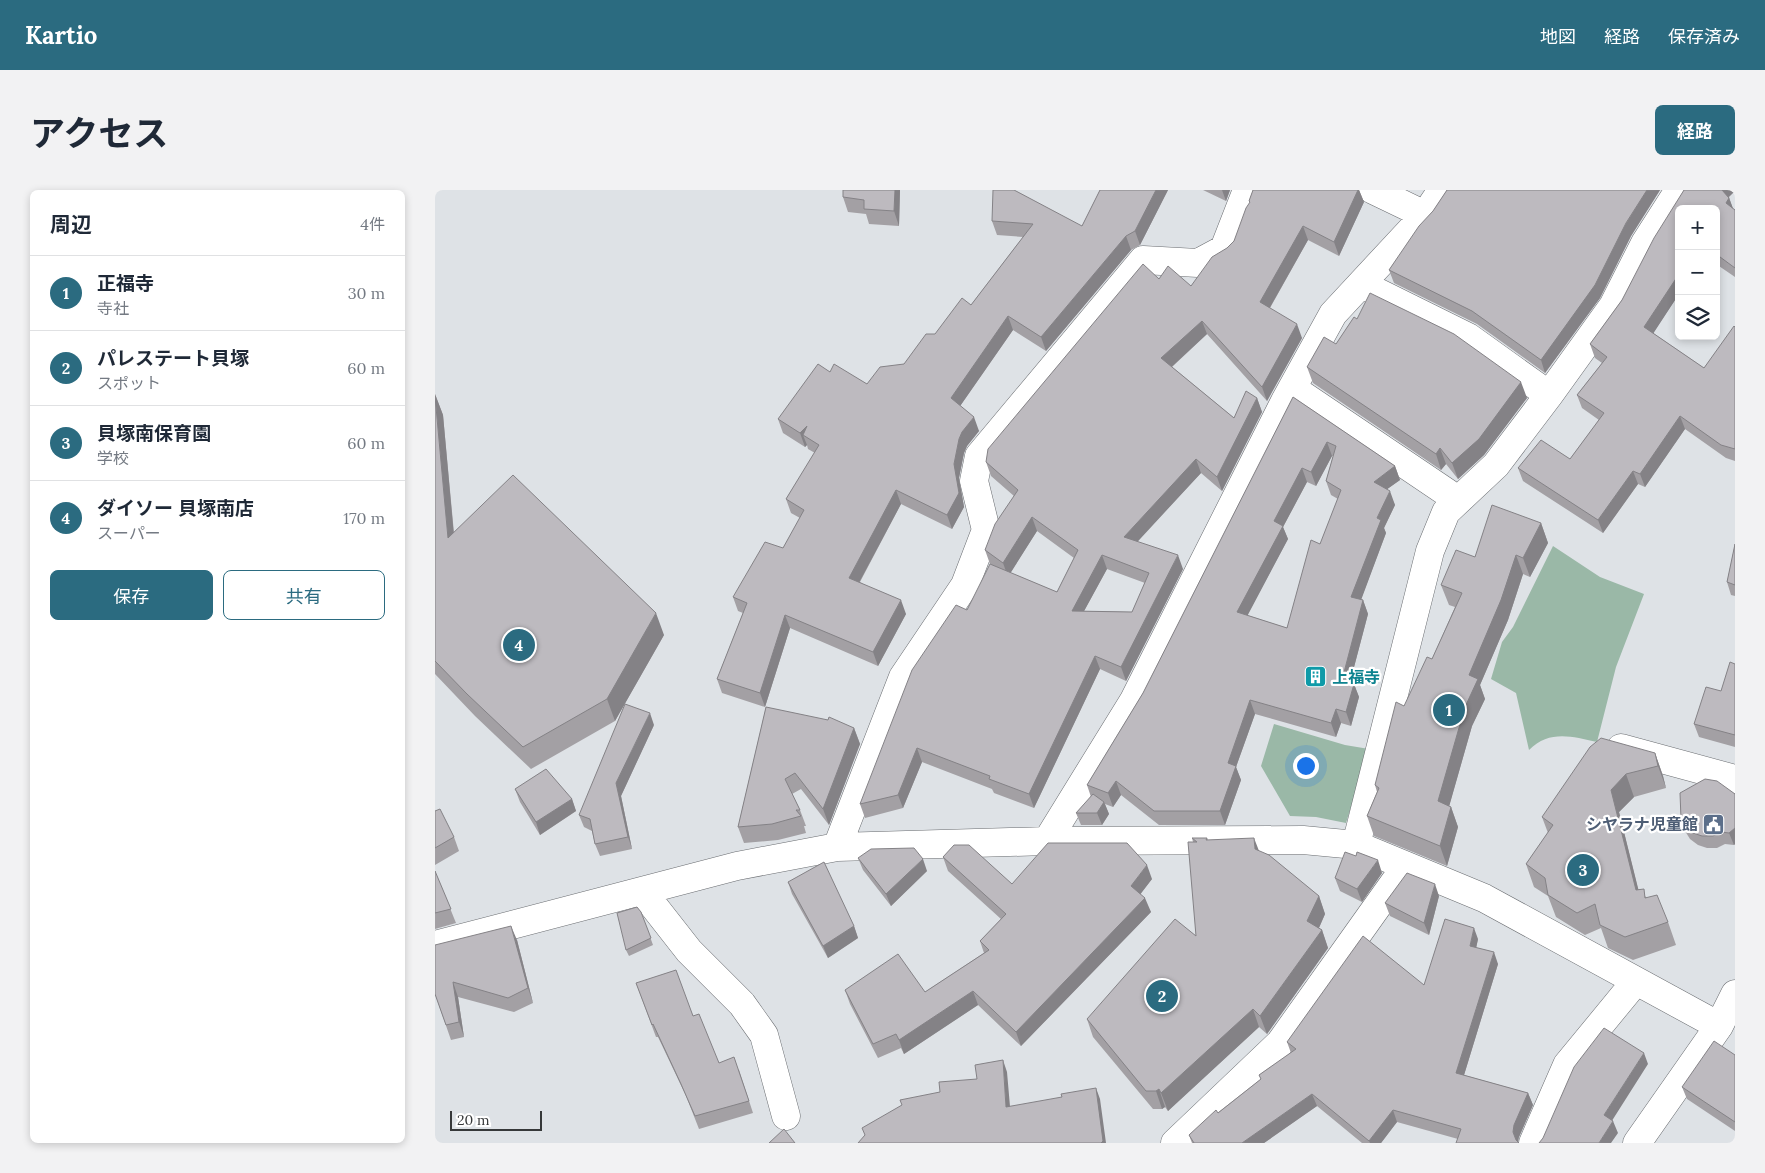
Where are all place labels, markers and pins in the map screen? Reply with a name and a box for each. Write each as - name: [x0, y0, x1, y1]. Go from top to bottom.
- pin: 4: [503, 626, 535, 664]
- building icon: 上福寺: [1304, 665, 1328, 689]
- place label: 上福寺: [1332, 667, 1380, 687]
- pin: 1: [1433, 691, 1465, 729]
- public building icon: シヤラナ児童館: [1702, 812, 1726, 836]
- place label: シヤラナ児童館: [1586, 814, 1698, 834]
- pin: 3: [1567, 851, 1599, 889]
- pin: 2: [1146, 977, 1178, 1015]

